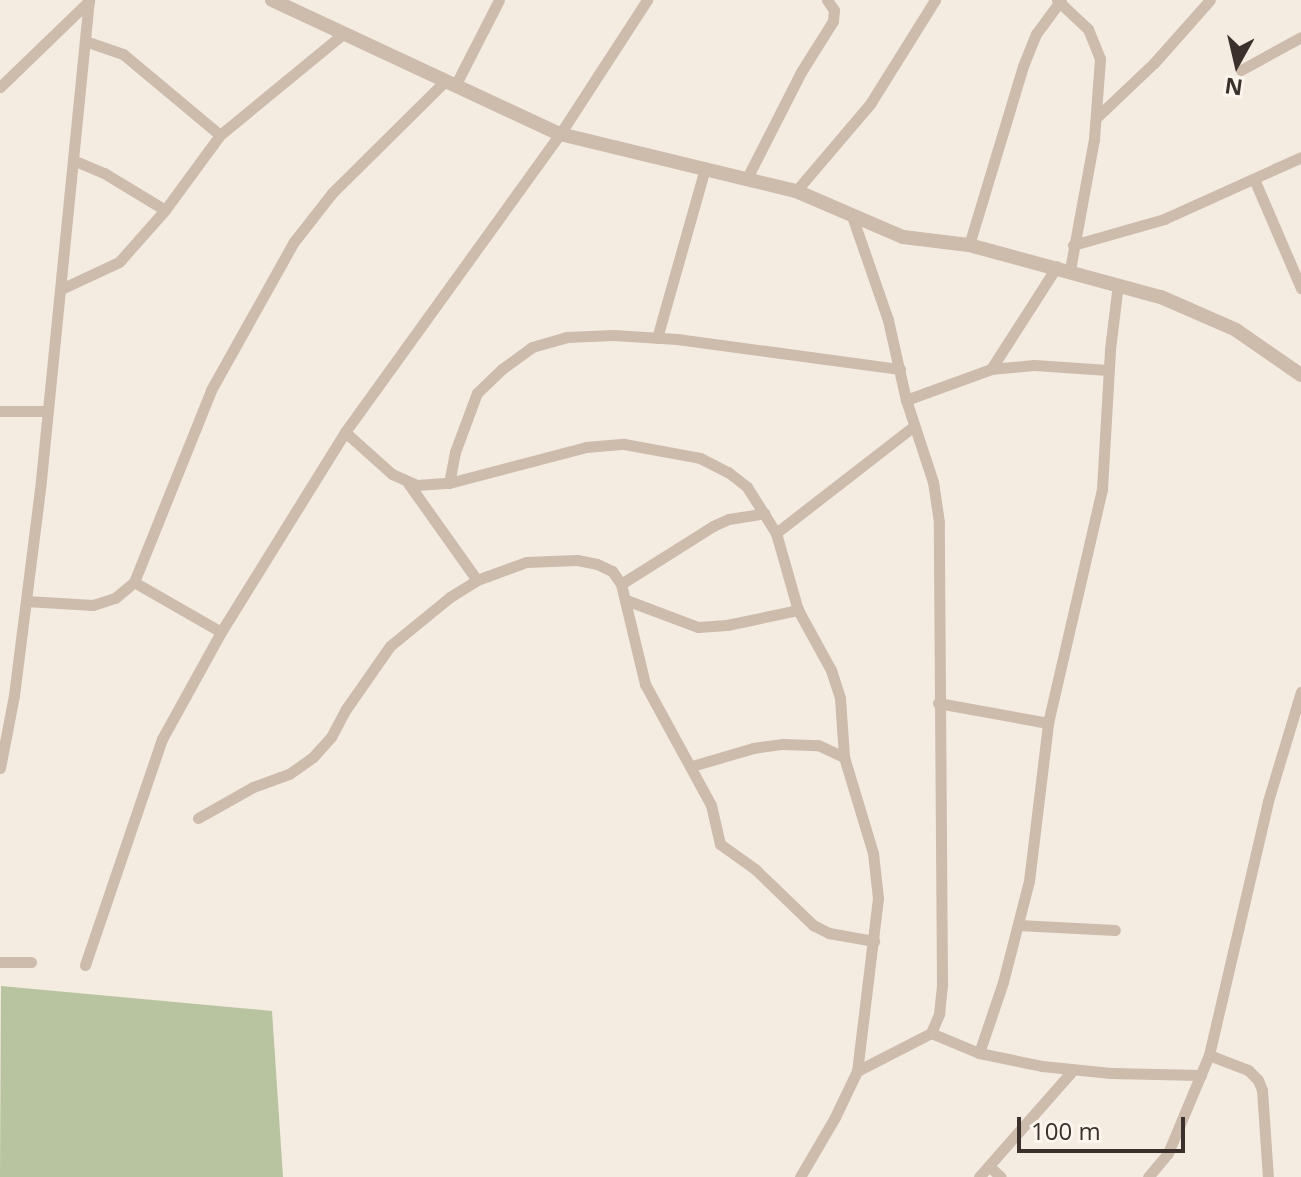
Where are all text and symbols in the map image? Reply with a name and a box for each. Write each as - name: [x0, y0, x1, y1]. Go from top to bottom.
- north arrow: [1197, 24, 1277, 104]
- text: N: [1223, 72, 1245, 104]
- scale bar: [1021, 1101, 1189, 1151]
- text: 100 m: [1031, 1114, 1101, 1147]

